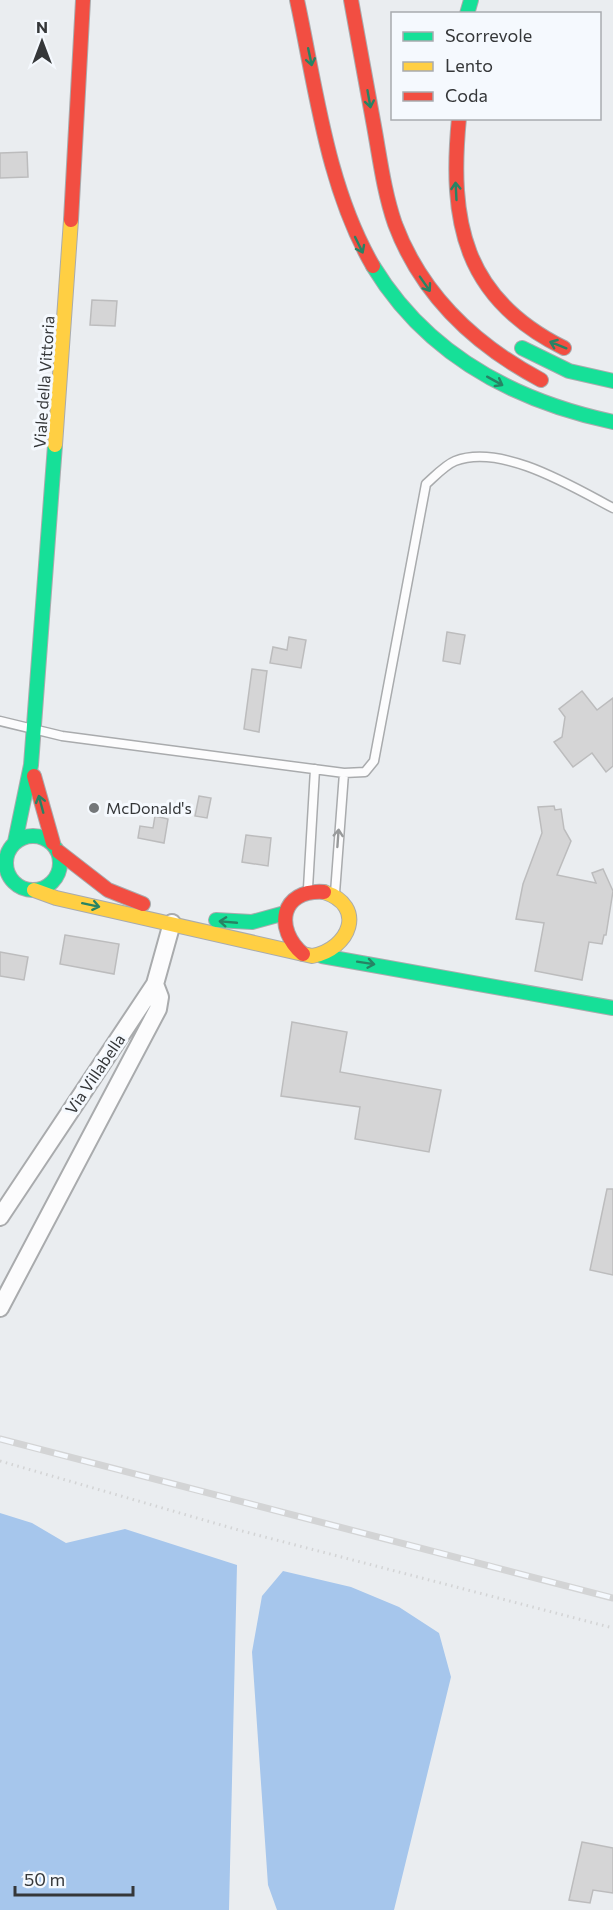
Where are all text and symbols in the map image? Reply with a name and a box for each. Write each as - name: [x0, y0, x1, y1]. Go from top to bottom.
- north arrow: [12, 12, 72, 72]
- legend: [391, 12, 601, 120]
- text: N: [36, 17, 48, 36]
- text: Scorrevole: [445, 24, 532, 46]
- one-way arrow: [305, 47, 316, 66]
- text: Lento: [445, 54, 493, 76]
- text: Coda: [445, 84, 488, 106]
- one-way arrow: [364, 89, 375, 108]
- one-way arrow: [450, 181, 461, 201]
- one-way arrow: [354, 236, 365, 254]
- one-way arrow: [419, 275, 431, 291]
- street label: Viale della Vittoria: [29, 315, 58, 449]
- one-way arrow: [549, 339, 568, 350]
- one-way arrow: [486, 375, 503, 387]
- one-way arrow: [35, 795, 46, 814]
- place label: McDonald's: [106, 798, 192, 817]
- marker: McDonald's: [87, 801, 101, 815]
- one-way arrow: [333, 829, 344, 849]
- one-way arrow: [81, 900, 100, 912]
- one-way arrow: [218, 916, 238, 927]
- one-way arrow: [356, 958, 375, 969]
- street label: Via Villabella: [61, 1030, 128, 1117]
- scale bar: [15, 1859, 134, 1897]
- text: 50 m: [24, 1868, 65, 1890]

